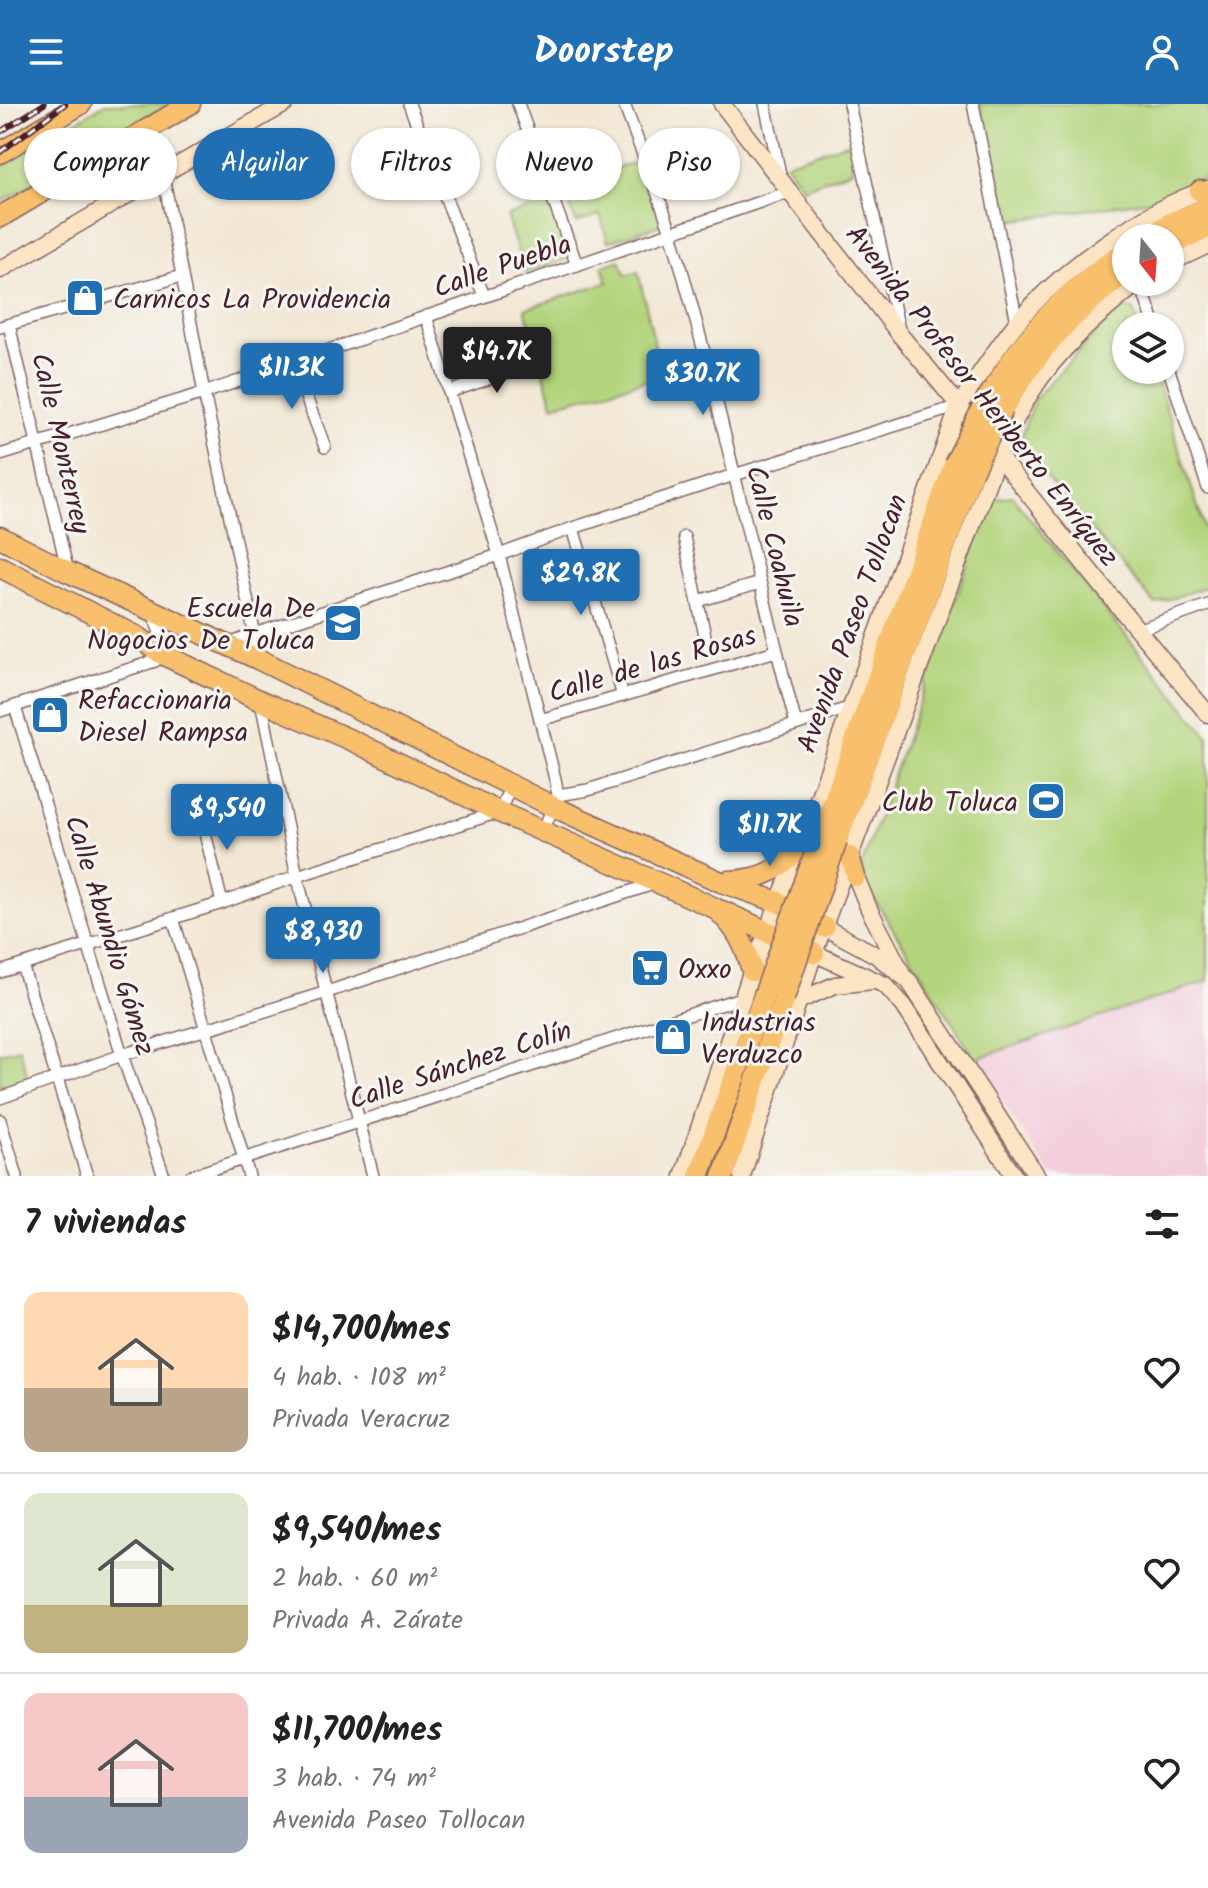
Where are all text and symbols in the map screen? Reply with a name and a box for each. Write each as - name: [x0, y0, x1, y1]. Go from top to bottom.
- text: Doorstep: [534, 24, 674, 81]
- icon: menu: [24, 30, 68, 74]
- icon: person: [1140, 30, 1184, 74]
- chip: Comprar: [24, 128, 177, 200]
- chip: Alquilar: [193, 128, 335, 200]
- chip: Filtros: [351, 128, 480, 200]
- chip: Nuevo: [496, 128, 622, 200]
- chip: Piso: [638, 128, 740, 200]
- street label: Avenida Profesor Heriberto Enríquez: [833, 216, 1129, 578]
- street label: Calle Puebla: [428, 223, 578, 312]
- north arrow: [1112, 224, 1184, 296]
- map controls: [1112, 224, 1184, 384]
- shop icon: Carnicos La Providencia: [64, 277, 106, 319]
- place label: Carnicos La Providencia: [113, 278, 391, 323]
- button: layers: [1112, 312, 1184, 384]
- pin: $14.7K: [432, 327, 562, 395]
- text: $14.7K: [461, 332, 533, 374]
- pin: $11.3K: [227, 343, 357, 411]
- street label: Calle Monterrey: [17, 348, 102, 540]
- text: $11.3K: [258, 348, 326, 390]
- pin: $30.7K: [638, 349, 768, 417]
- text: $30.7K: [664, 354, 742, 396]
- street label: Calle Coahuila: [732, 461, 815, 632]
- street label: Avenida Paseo Tollocan: [786, 488, 921, 760]
- pin: $29.8K: [516, 549, 646, 617]
- text: $29.8K: [541, 554, 621, 596]
- place label: Escuela De Nogocios De Toluca: [87, 587, 315, 664]
- school or university icon: Escuela De Nogocios De Toluca: [322, 602, 364, 644]
- street label: Calle de las Rosas: [543, 614, 762, 717]
- place label: Refaccionaria Diesel Rampsa: [78, 679, 248, 756]
- shop icon: Refaccionaria Diesel Rampsa: [29, 694, 71, 736]
- sports icon: Club Toluca: [1025, 780, 1067, 822]
- place label: Club Toluca: [881, 781, 1018, 826]
- pin: $9,540: [162, 784, 292, 852]
- text: $9,540: [189, 789, 265, 831]
- pin: $11.7K: [705, 800, 835, 868]
- text: $11.7K: [737, 805, 803, 847]
- street label: Calle Abundio Gómez: [51, 810, 167, 1061]
- pin: $8,930: [258, 907, 388, 975]
- text: $8,930: [284, 912, 362, 954]
- supermarket icon: Oxxo: [629, 947, 671, 989]
- place label: Oxxo: [678, 948, 732, 993]
- place label: Industrias Verduzco: [701, 1001, 816, 1078]
- street label: Calle Sánchez Colín: [344, 1009, 578, 1124]
- shop icon: Industrias Verduzco: [652, 1016, 694, 1058]
- text: 7 viviendas: [24, 1197, 187, 1251]
- icon: filters: [1140, 1202, 1184, 1246]
- text: $14,700/mes: [272, 1303, 451, 1357]
- icon: home: [88, 1324, 184, 1420]
- icon: heart: [1140, 1350, 1184, 1394]
- text: 4 hab. · 108 m²: [272, 1357, 446, 1399]
- text: Privada Veracruz: [272, 1399, 450, 1441]
- text: $9,540/mes: [272, 1504, 441, 1558]
- icon: home: [88, 1525, 184, 1621]
- icon: heart: [1140, 1551, 1184, 1595]
- text: 2 hab. · 60 m²: [272, 1558, 437, 1600]
- text: Privada A. Zárate: [272, 1600, 463, 1642]
- text: $11,700/mes: [272, 1704, 442, 1758]
- icon: home: [88, 1725, 184, 1821]
- icon: heart: [1140, 1751, 1184, 1795]
- text: 3 hab. · 74 m²: [272, 1758, 436, 1800]
- text: Avenida Paseo Tollocan: [272, 1800, 525, 1842]

